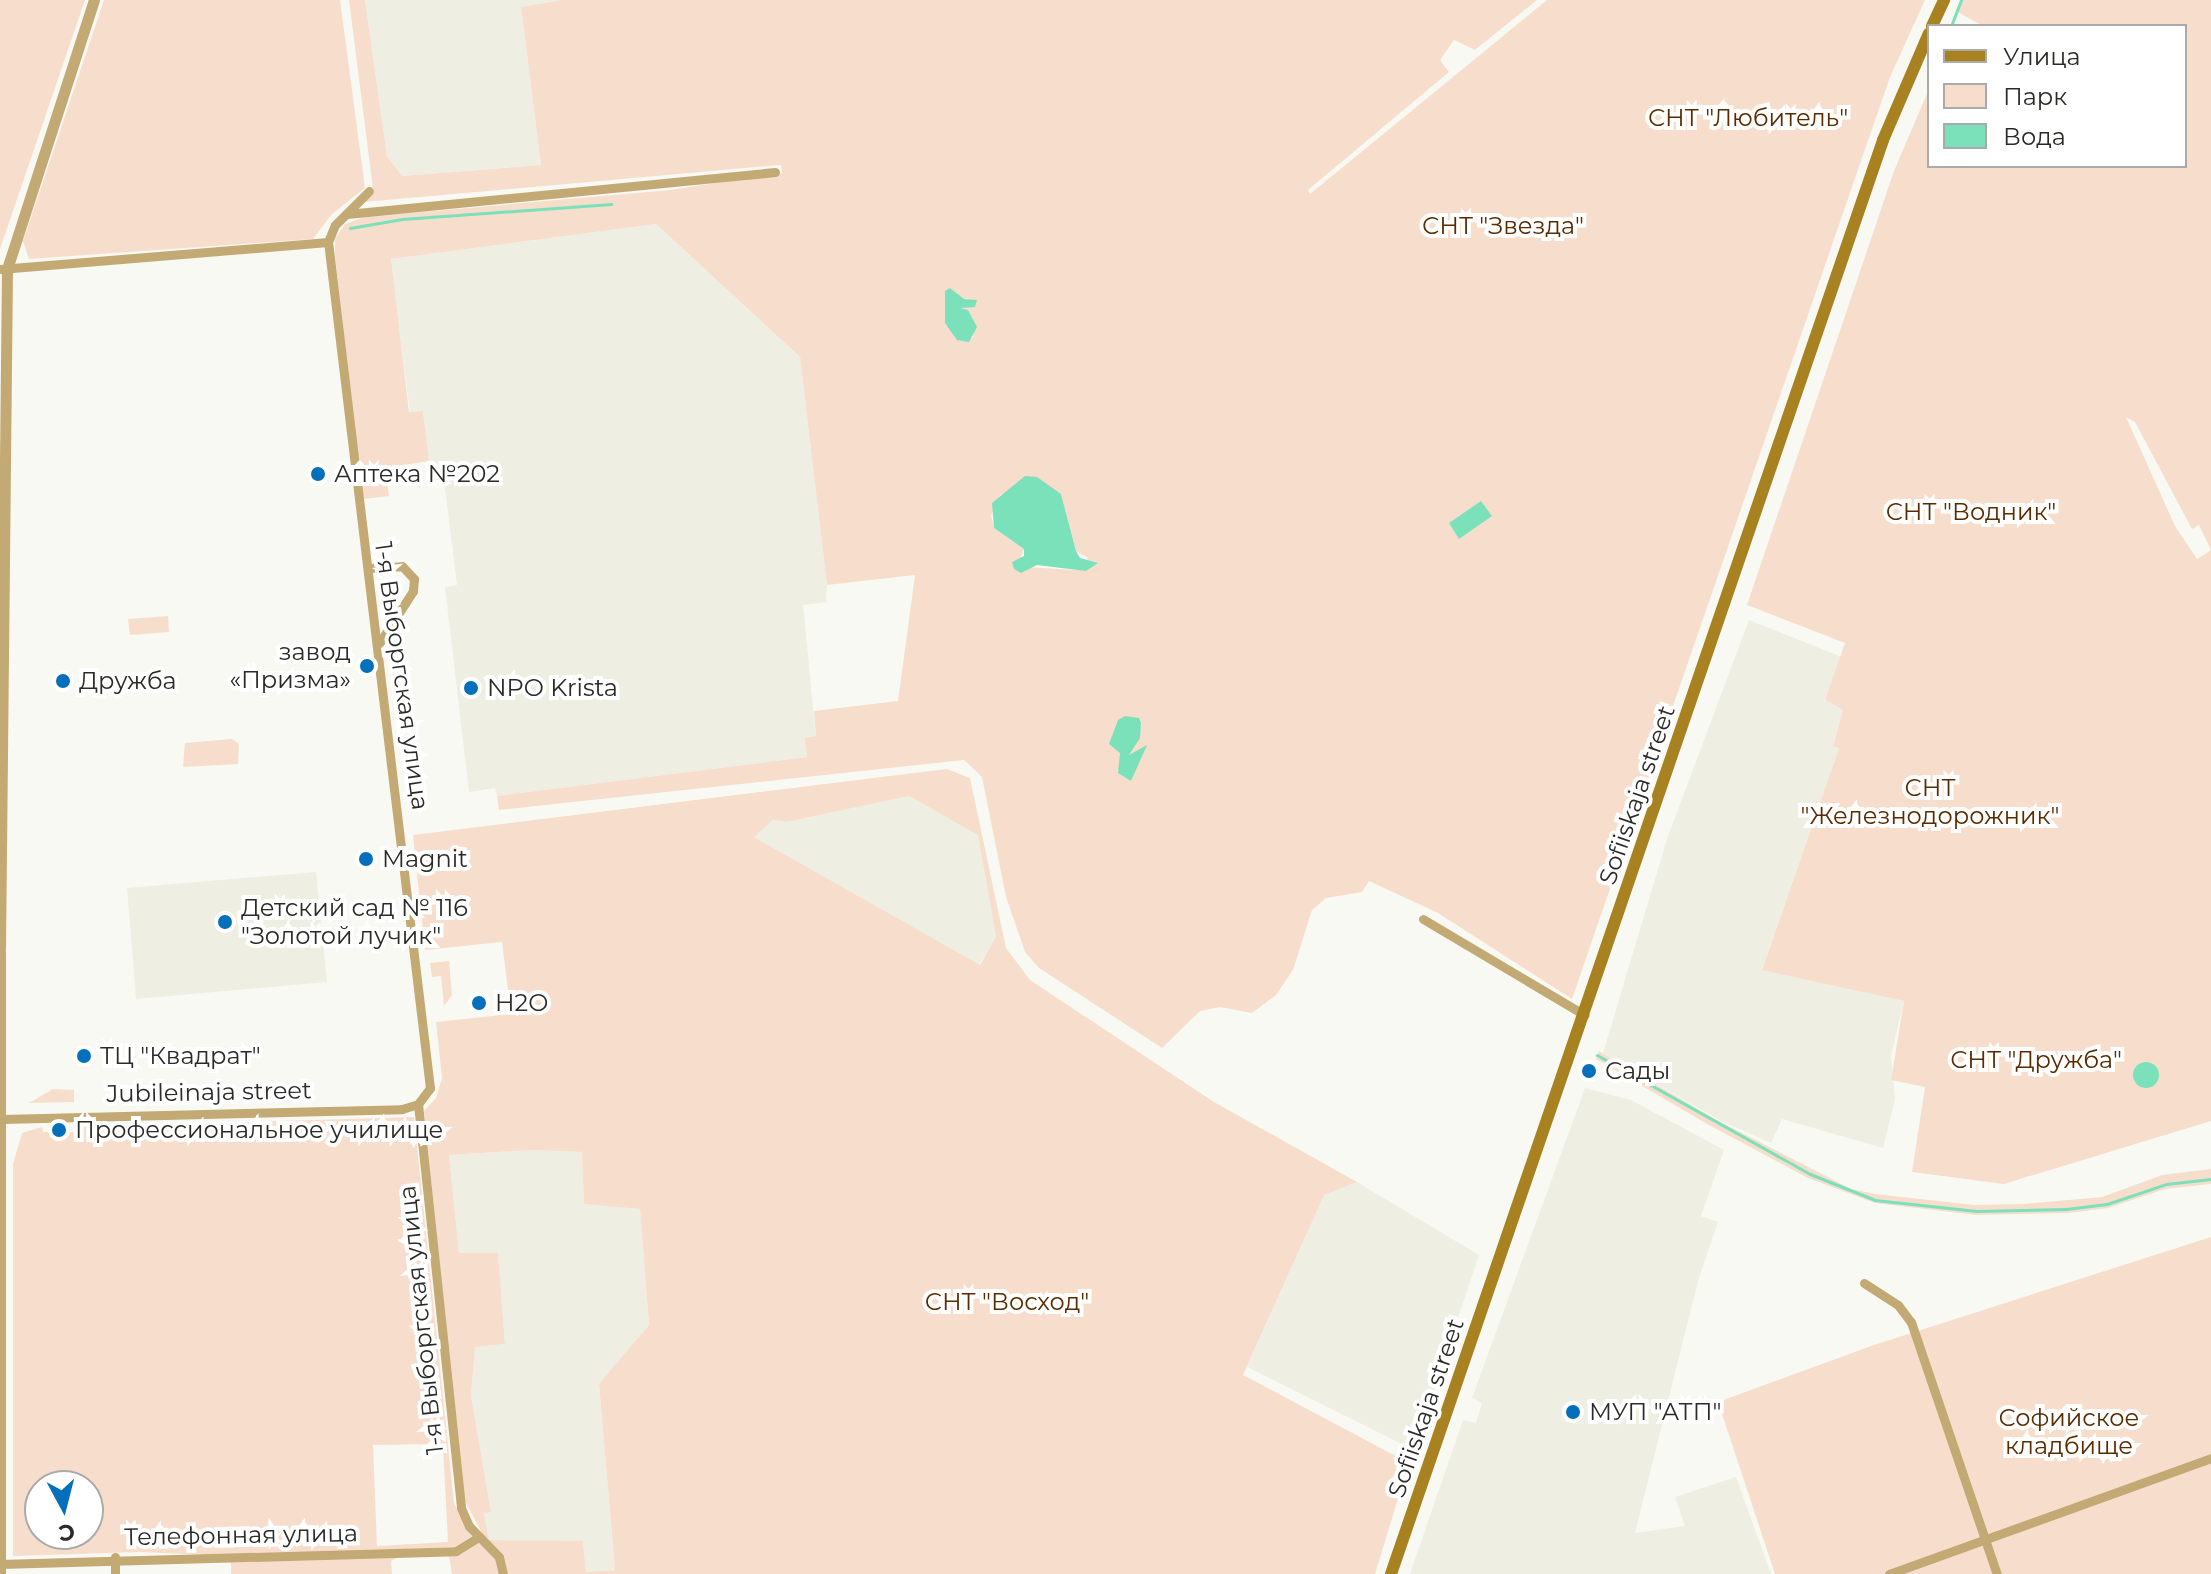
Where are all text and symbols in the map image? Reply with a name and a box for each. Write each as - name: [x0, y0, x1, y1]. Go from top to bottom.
- legend: [1927, 24, 2187, 168]
- text: Улица: [2003, 42, 2081, 71]
- text: Парк: [2003, 82, 2067, 111]
- park label: СНТ "Любитель": [1648, 104, 1848, 132]
- text: Вода: [2003, 122, 2066, 151]
- park label: СНТ "Звезда": [1422, 212, 1584, 240]
- place label: Аптека №202: [334, 460, 500, 488]
- marker: Аптека №202: [309, 465, 327, 483]
- park label: СНТ "Водник": [1886, 498, 2056, 526]
- street label: 1-я Выборгская улица: [369, 540, 435, 812]
- place label: завод «Призма»: [230, 638, 351, 694]
- marker: завод «Призма»: [358, 657, 376, 675]
- place label: Дружба: [79, 667, 176, 695]
- marker: Дружба: [54, 672, 72, 690]
- place label: NPO Krista: [487, 674, 618, 702]
- marker: NPO Krista: [462, 679, 480, 697]
- street label: Sofiiskaja street: [1593, 702, 1681, 888]
- park label: СНТ "Железнодорожник": [1801, 774, 2059, 830]
- place label: Magnit: [382, 845, 468, 873]
- marker: Magnit: [357, 850, 375, 868]
- place label: Детский сад № 116 "Золотой лучик": [241, 894, 468, 950]
- marker: Детский сад № 116 "Золотой лучик": [216, 913, 234, 931]
- place label: H2O: [495, 989, 548, 1017]
- marker: H2O: [470, 994, 488, 1012]
- place label: ТЦ "Квадрат": [100, 1042, 261, 1070]
- park label: СНТ "Дружба": [1950, 1046, 2122, 1074]
- marker: ТЦ "Квадрат": [75, 1047, 93, 1065]
- place label: Сады: [1605, 1057, 1670, 1085]
- marker: Сады: [1580, 1062, 1598, 1080]
- street label: Jubileinaja street: [106, 1076, 312, 1108]
- place label: Профессиональное училище: [75, 1116, 443, 1144]
- marker: Профессиональное училище: [50, 1121, 68, 1139]
- street label: 1-я Выборгская улица: [393, 1184, 449, 1456]
- park label: СНТ "Восход": [925, 1288, 1089, 1316]
- street label: Sofiiskaja street: [1382, 1315, 1470, 1501]
- place label: МУП "АТП": [1589, 1398, 1721, 1426]
- marker: МУП "АТП": [1564, 1403, 1582, 1421]
- park label: Софийское кладбище: [1999, 1404, 2139, 1460]
- north arrow: [24, 1470, 104, 1550]
- text: С: [57, 1518, 76, 1547]
- street label: Телефонная улица: [124, 1519, 358, 1551]

